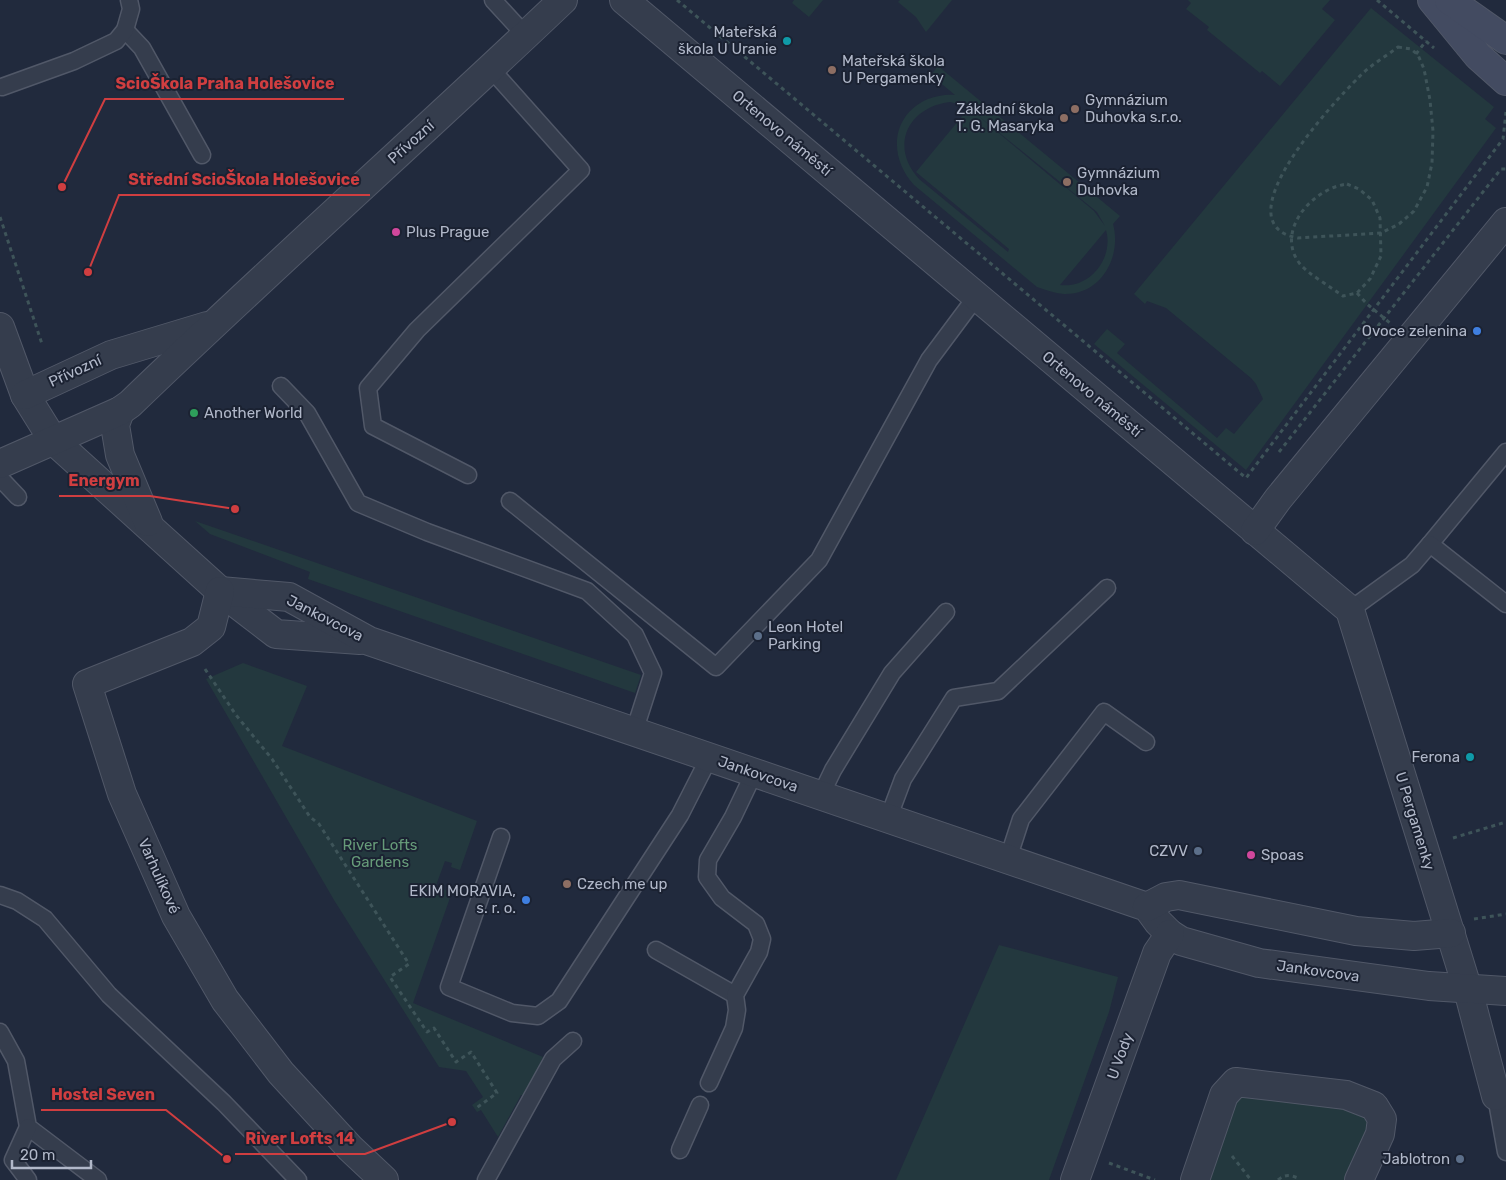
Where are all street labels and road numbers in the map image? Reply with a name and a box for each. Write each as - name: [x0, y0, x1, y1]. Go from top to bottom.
- street label: Ortenovo náměstí: [729, 86, 836, 181]
- street label: Přívozní: [384, 116, 439, 167]
- street label: Ortenovo náměstí: [1039, 347, 1146, 442]
- street label: Přívozní: [46, 350, 105, 391]
- street label: Jankovcova: [284, 591, 366, 645]
- street label: Jankovcova: [716, 752, 800, 796]
- street label: U Pergamenky: [1392, 770, 1438, 872]
- street label: Varhulíkové: [134, 836, 184, 916]
- street label: Jankovcova: [1275, 956, 1361, 986]
- street label: U Vody: [1103, 1030, 1137, 1082]

